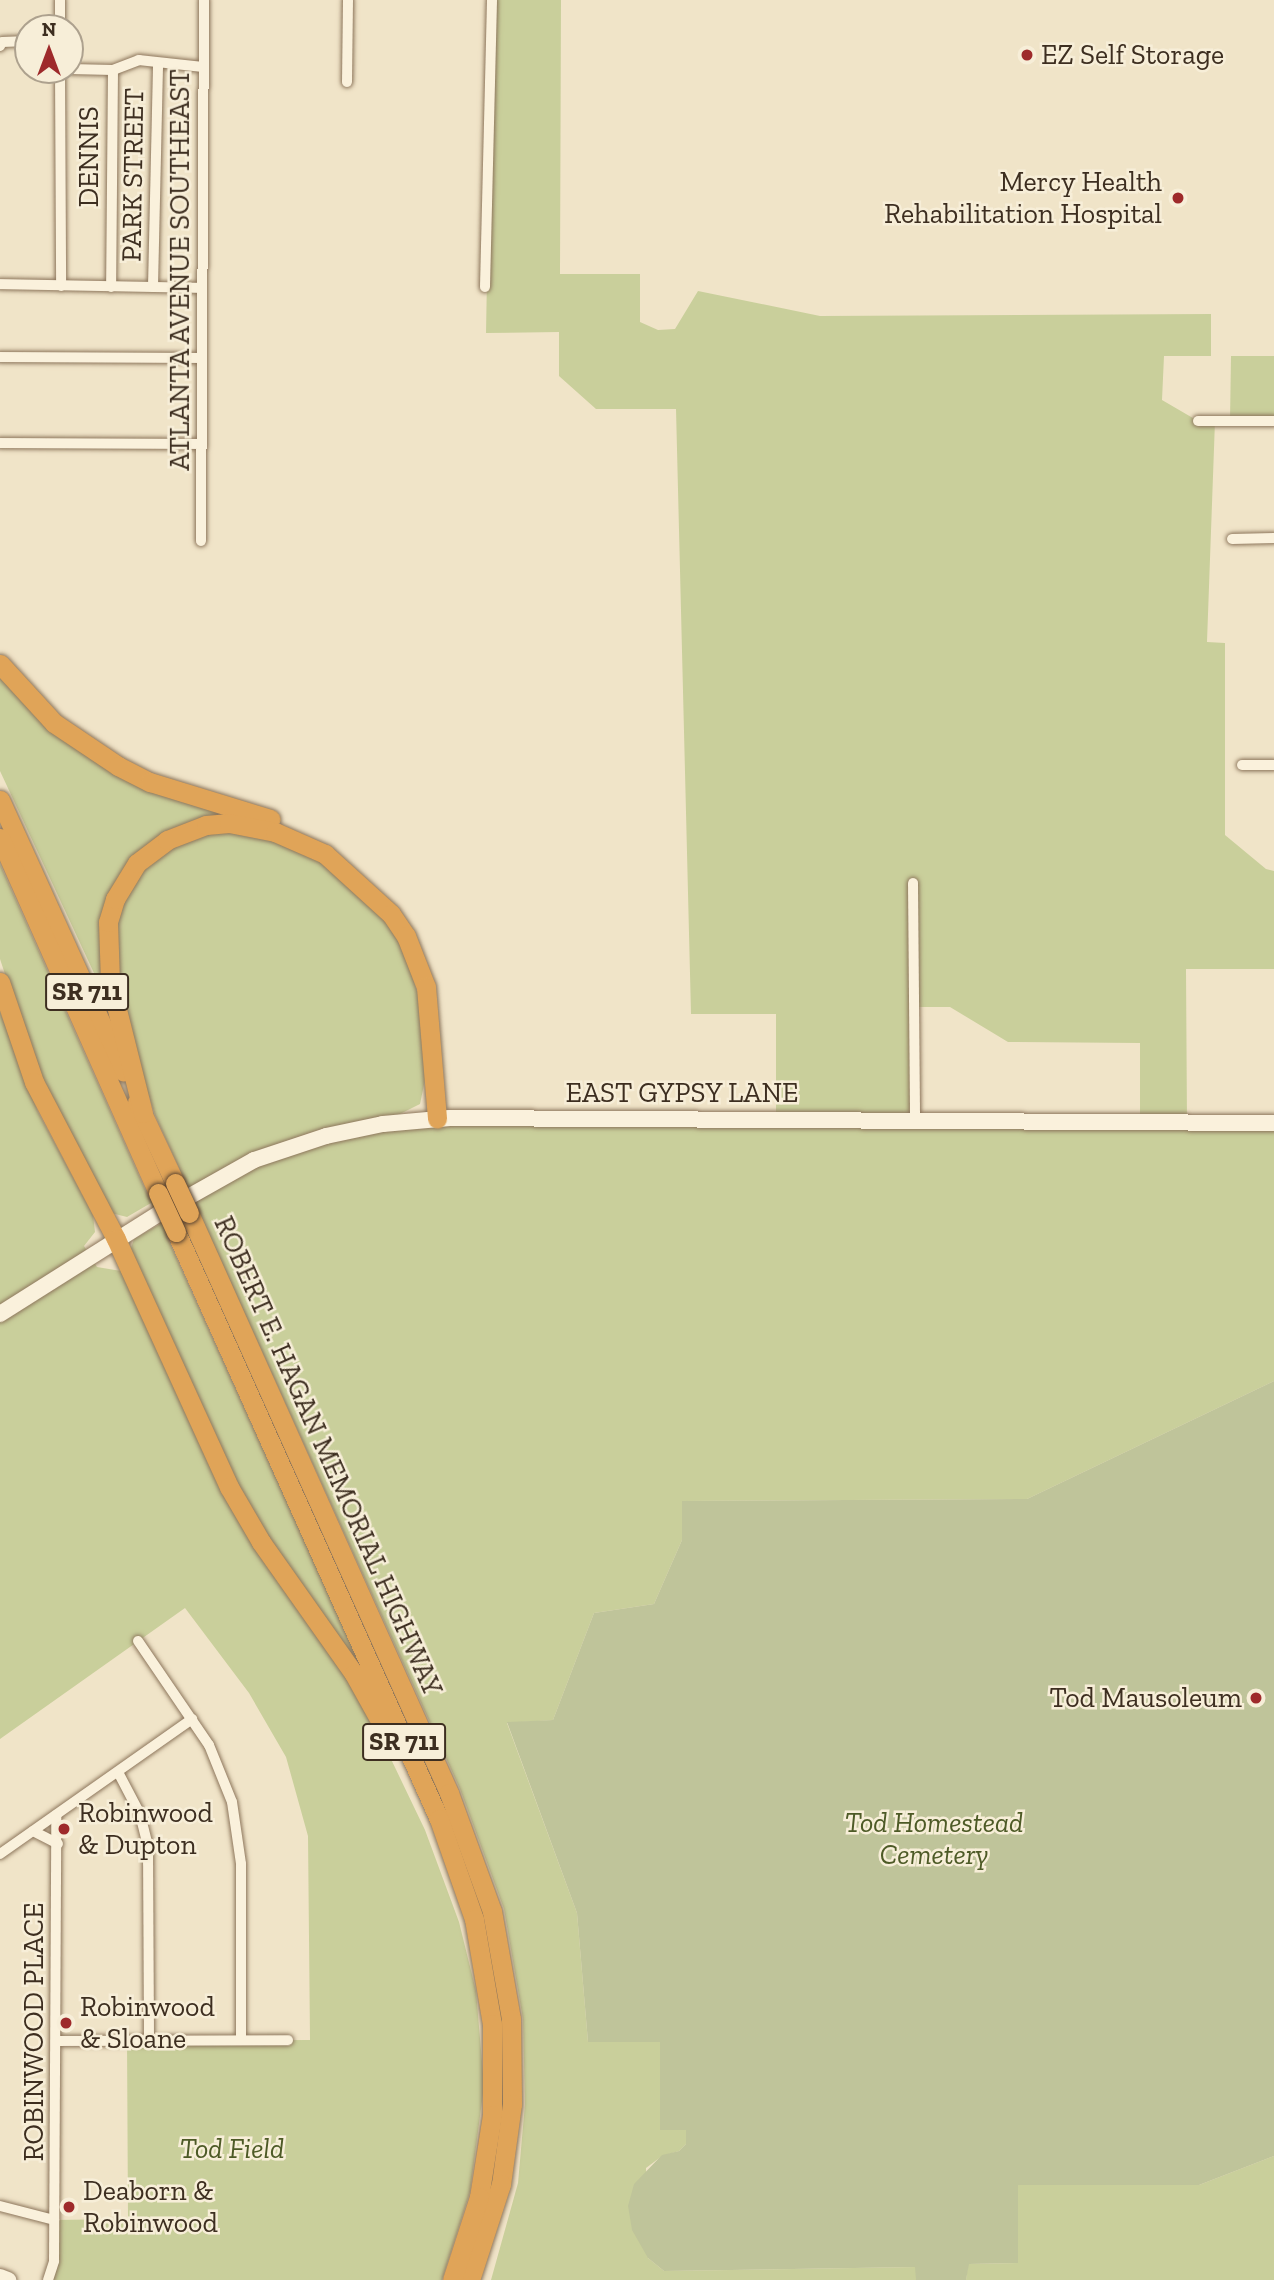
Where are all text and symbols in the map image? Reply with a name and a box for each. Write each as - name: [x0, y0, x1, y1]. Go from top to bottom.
- north arrow: [14, 14, 84, 84]
- text: N: [42, 18, 56, 41]
- place label: EZ Self Storage: [1041, 38, 1224, 72]
- marker: EZ Self Storage: [1019, 47, 1035, 63]
- street label: ATLANTA AVENUE SOUTHEAST: [163, 68, 197, 472]
- street label: PARK STREET: [115, 88, 151, 262]
- street label: DENNIS: [72, 106, 106, 208]
- place label: Mercy Health Rehabilitation Hospital: [884, 165, 1162, 231]
- marker: Mercy Health Rehabilitation Hospital: [1168, 188, 1188, 208]
- road number: SR 711: [45, 970, 129, 1015]
- street label: EAST GYPSY LANE: [565, 1076, 799, 1110]
- street label: ROBERT E. HAGAN MEMORIAL HIGHWAY: [206, 1210, 450, 1702]
- place label: Tod Mausoleum: [1050, 1681, 1242, 1715]
- marker: Tod Mausoleum: [1248, 1690, 1264, 1706]
- road number: SR 711: [362, 1720, 446, 1764]
- place label: Robinwood & Dupton: [78, 1796, 213, 1862]
- park label: Tod Homestead Cemetery: [845, 1806, 1023, 1872]
- marker: Robinwood & Dupton: [56, 1821, 72, 1837]
- street label: ROBINWOOD PLACE: [17, 1903, 51, 2161]
- place label: Robinwood & Sloane: [80, 1990, 215, 2056]
- marker: Robinwood & Sloane: [58, 2015, 74, 2031]
- park label: Tod Field: [180, 2132, 284, 2166]
- place label: Deaborn & Robinwood: [83, 2174, 218, 2240]
- marker: Deaborn & Robinwood: [61, 2199, 77, 2215]

